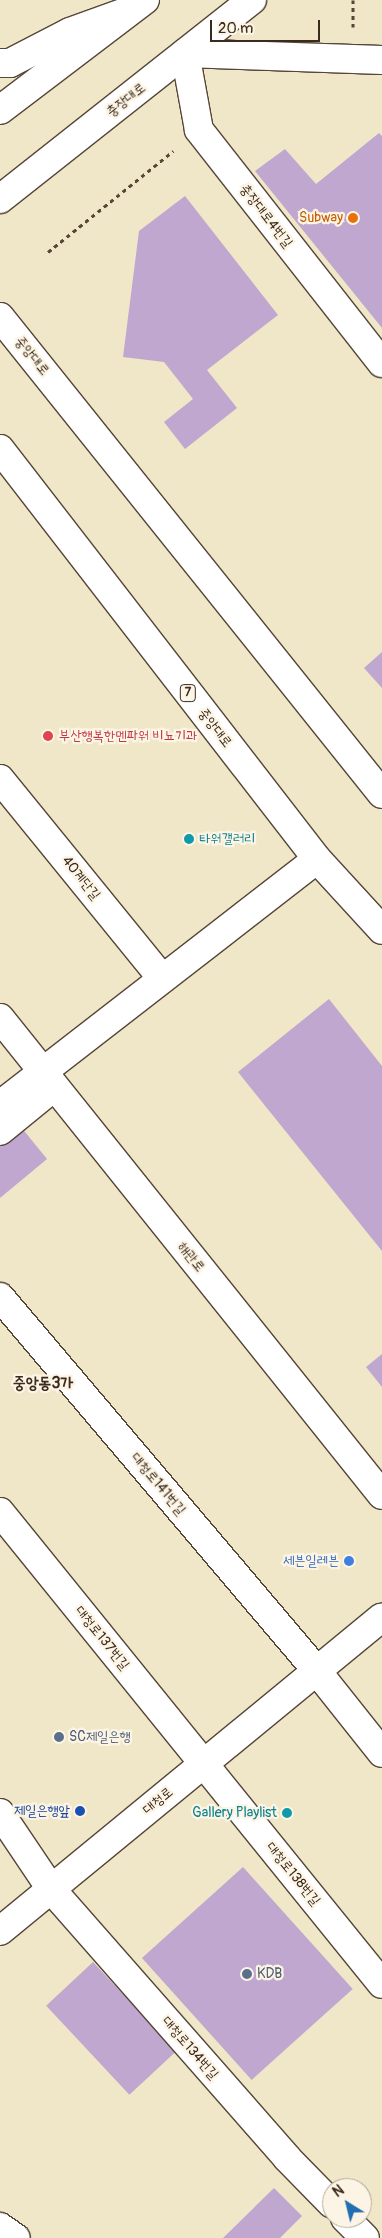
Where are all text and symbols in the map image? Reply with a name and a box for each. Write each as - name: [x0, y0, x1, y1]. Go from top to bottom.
- scale bar: [212, 10, 322, 42]
- text: 20 m: [218, 19, 253, 38]
- street label: 충장대로: [103, 80, 149, 120]
- street label: 충장대로4번길: [236, 181, 296, 251]
- place label: Subway: [299, 210, 343, 226]
- marker: Subway: [347, 212, 359, 224]
- street label: 중앙대로: [11, 333, 53, 379]
- road number: 7: [179, 684, 197, 702]
- street label: 중앙대로: [195, 705, 235, 751]
- place label: 부산행복한멘파워 비뇨기과: [59, 728, 197, 744]
- marker: 부산행복한멘파워 비뇨기과: [41, 729, 55, 743]
- place label: 타워갤러리: [199, 831, 255, 847]
- marker: 타워갤러리: [183, 833, 195, 845]
- street label: 40계단길: [58, 853, 104, 903]
- street label: 해관로: [174, 1239, 208, 1275]
- district label: 중앙동3가: [13, 1373, 73, 1393]
- street label: 대청로141번길: [127, 1450, 189, 1518]
- place label: 세븐일레븐: [283, 1553, 339, 1569]
- marker: 세븐일레븐: [343, 1555, 355, 1567]
- street label: 대청로137번길: [71, 1603, 133, 1673]
- place label: SC제일은행: [69, 1729, 131, 1745]
- marker: SC제일은행: [53, 1731, 65, 1743]
- street label: 대청로: [140, 1784, 176, 1818]
- place label: 제일은행앞: [14, 1803, 70, 1819]
- marker: 제일은행앞: [74, 1805, 86, 1817]
- place label: Gallery Playlist: [192, 1805, 277, 1821]
- marker: Gallery Playlist: [281, 1807, 293, 1819]
- street label: 대청로138번길: [262, 1839, 324, 1909]
- place label: KDB: [257, 1966, 282, 1982]
- marker: KDB: [241, 1968, 253, 1980]
- street label: 대청로134번길: [158, 2013, 222, 2083]
- north arrow: [322, 2178, 372, 2228]
- text: N: [330, 2182, 347, 2201]

